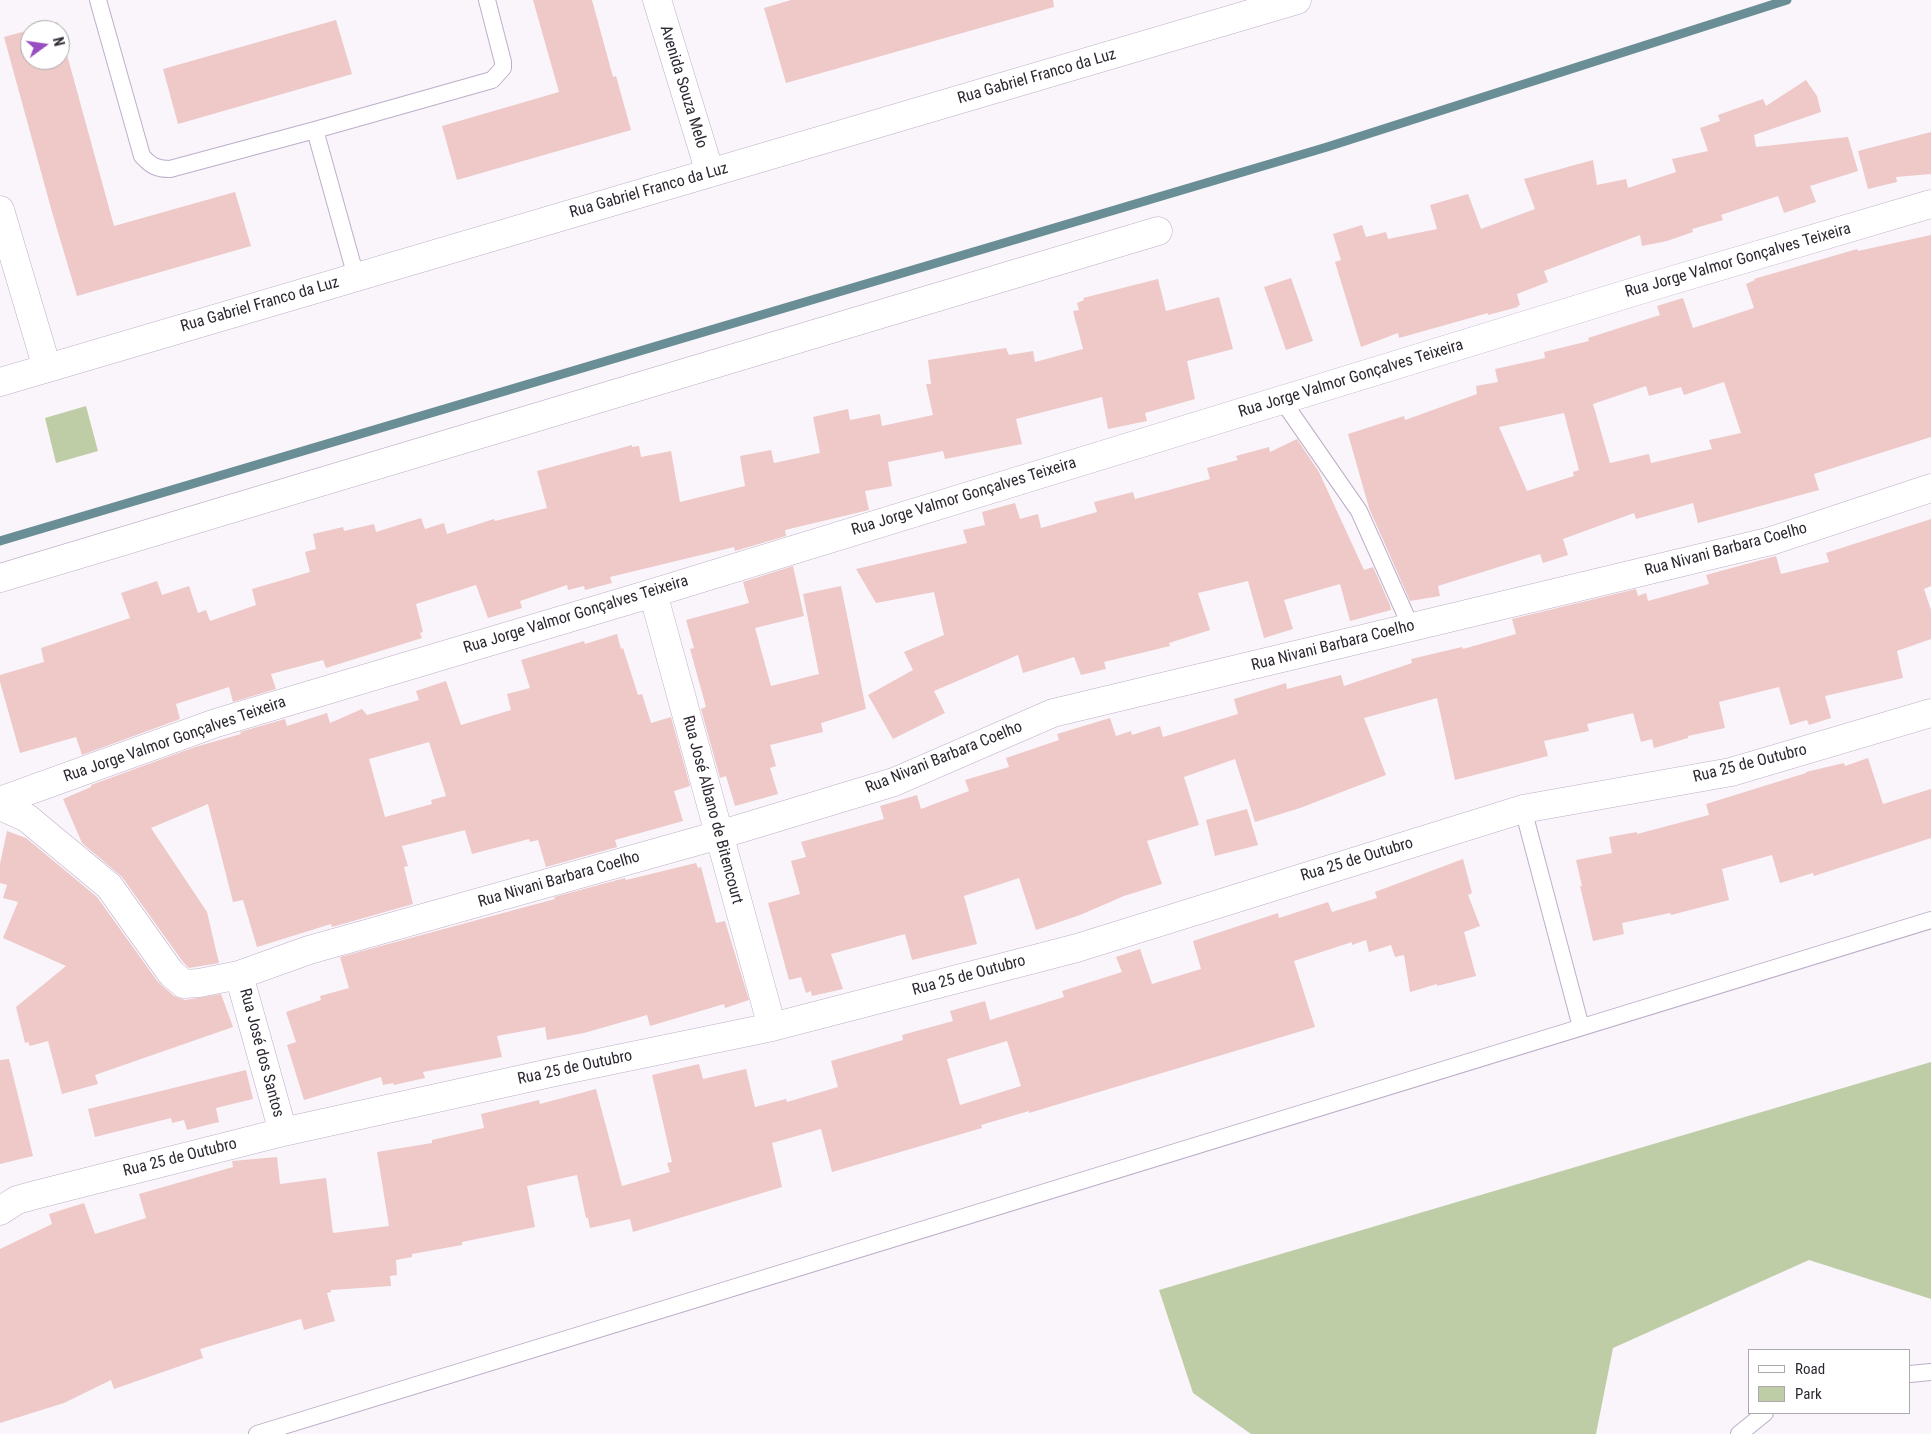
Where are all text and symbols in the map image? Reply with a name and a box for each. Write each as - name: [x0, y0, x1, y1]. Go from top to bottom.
- north arrow: [20, 20, 70, 70]
- street label: Avenida Souza Melo: [655, 23, 711, 151]
- text: N: [50, 36, 67, 48]
- street label: Rua Gabriel Franco da Luz: [956, 45, 1118, 109]
- street label: Rua Gabriel Franco da Luz: [568, 159, 730, 223]
- street label: Rua Jorge Valmor Gonçalves Teixeira: [1623, 220, 1853, 302]
- street label: Rua Gabriel Franco da Luz: [179, 273, 341, 337]
- street label: Rua Jorge Valmor Gonçalves Teixeira: [1236, 336, 1466, 422]
- street label: Rua Jorge Valmor Gonçalves Teixeira: [849, 454, 1079, 540]
- street label: Rua Nivani Barbara Coelho: [1643, 519, 1809, 581]
- street label: Rua Jorge Valmor Gonçalves Teixeira: [461, 572, 691, 658]
- street label: Rua Nivani Barbara Coelho: [1249, 616, 1417, 676]
- street label: Rua Jorge Valmor Gonçalves Teixeira: [61, 693, 289, 787]
- street label: Rua José Albano de Bitencourt: [678, 714, 746, 906]
- street label: Rua Nivani Barbara Coelho: [863, 718, 1025, 798]
- street label: Rua 25 de Outubro: [1691, 741, 1809, 787]
- street label: Rua 25 de Outubro: [1298, 834, 1416, 886]
- street label: Rua Nivani Barbara Coelho: [476, 848, 642, 912]
- street label: Rua 25 de Outubro: [910, 952, 1028, 1000]
- street label: Rua José dos Santos: [235, 987, 287, 1119]
- street label: Rua 25 de Outubro: [516, 1046, 634, 1090]
- street label: Rua 25 de Outubro: [121, 1135, 239, 1181]
- legend: [1748, 1349, 1911, 1414]
- text: Road: [1795, 1360, 1825, 1378]
- text: Park: [1795, 1385, 1822, 1403]

